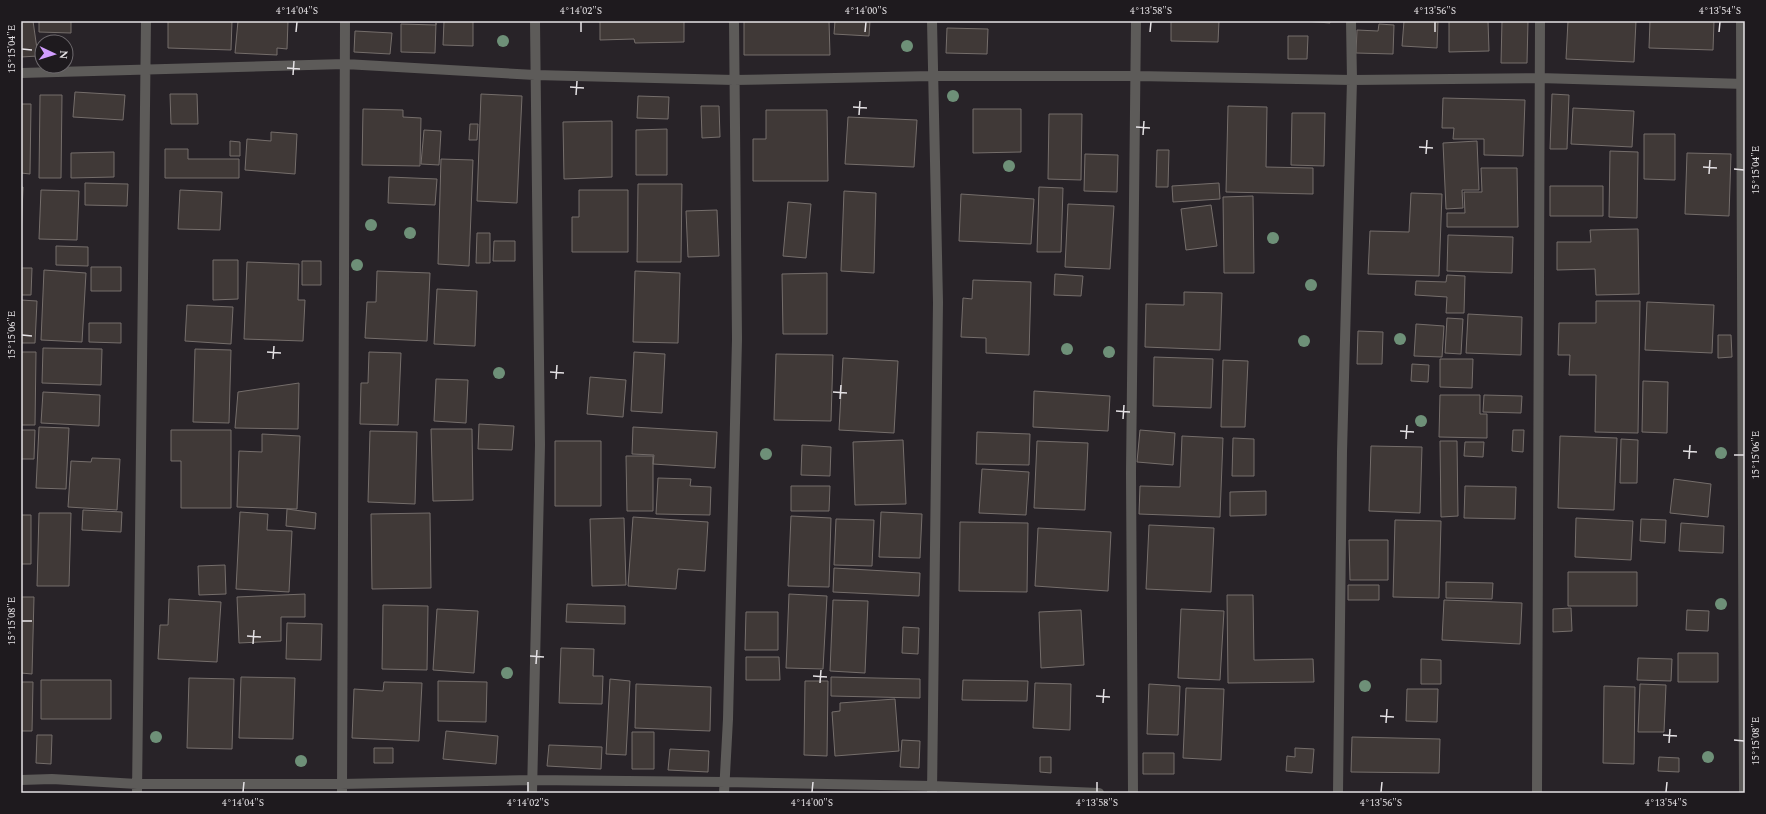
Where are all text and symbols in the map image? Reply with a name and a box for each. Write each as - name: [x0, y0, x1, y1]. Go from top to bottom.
- text: 4°14'04"S: [276, 3, 318, 19]
- text: 4°14'02"S: [560, 3, 602, 19]
- text: 4°14'00"S: [845, 3, 887, 19]
- text: 4°13'58"S: [1130, 3, 1172, 19]
- text: 4°13'56"S: [1414, 3, 1456, 19]
- text: 4°13'54"S: [1699, 3, 1741, 19]
- text: 15°15'04"E: [4, 25, 20, 73]
- north arrow: [34, 34, 74, 74]
- text: N: [55, 50, 72, 60]
- text: 15°15'04"E: [1748, 146, 1764, 194]
- text: 15°15'06"E: [4, 311, 20, 359]
- text: 15°15'06"E: [1748, 431, 1764, 479]
- text: 15°15'08"E: [4, 597, 20, 645]
- text: 15°15'08"E: [1748, 717, 1764, 765]
- text: 4°14'04"S: [222, 795, 264, 811]
- text: 4°14'02"S: [507, 795, 549, 811]
- text: 4°14'00"S: [791, 795, 833, 811]
- text: 4°13'58"S: [1076, 795, 1118, 811]
- text: 4°13'56"S: [1360, 795, 1402, 811]
- text: 4°13'54"S: [1645, 795, 1687, 811]

